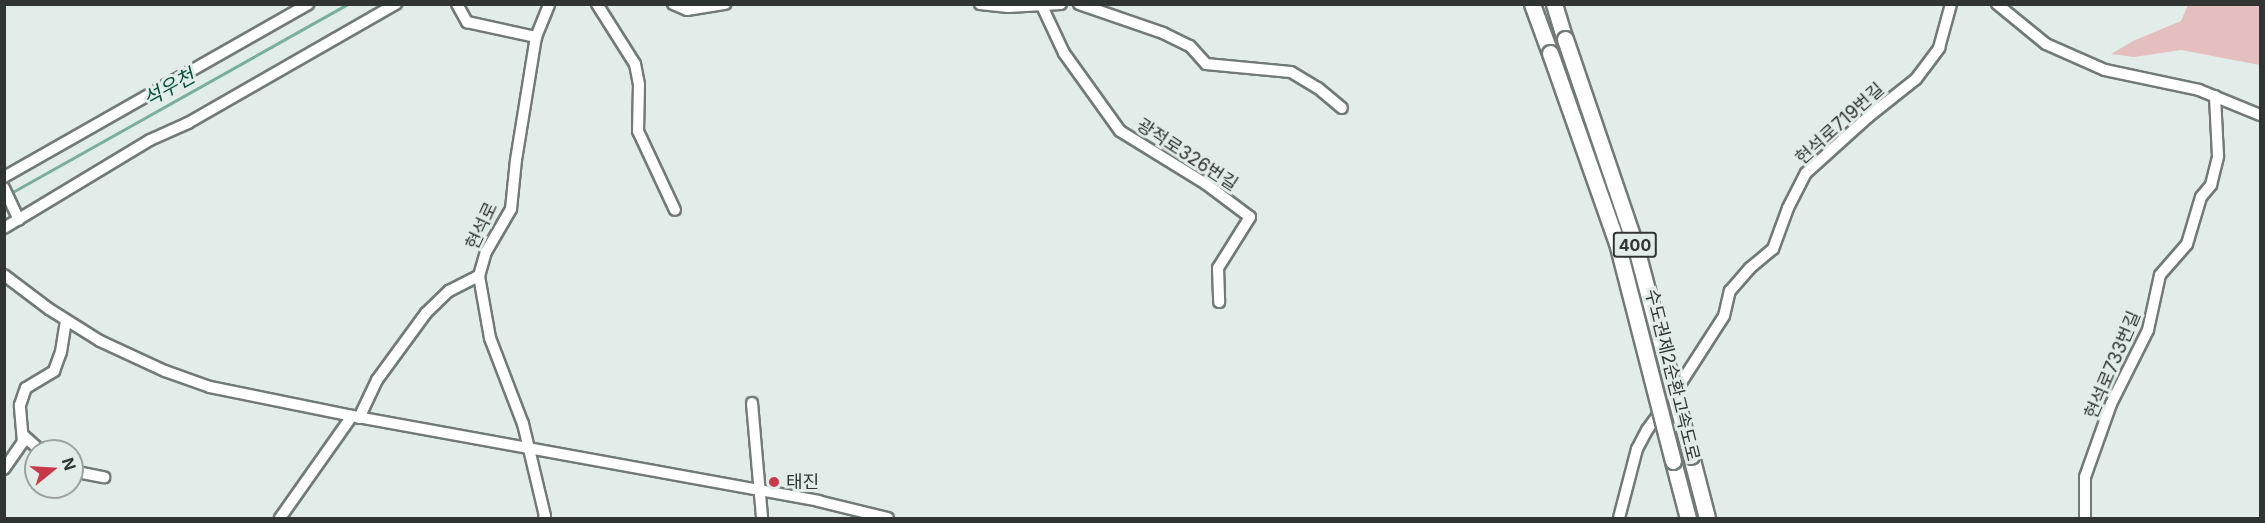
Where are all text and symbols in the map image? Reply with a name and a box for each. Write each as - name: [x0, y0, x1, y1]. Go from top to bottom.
- water label: 석우천: [139, 64, 199, 112]
- street label: 현석로719번길: [1791, 79, 1889, 169]
- street label: 광적로326번길: [1132, 114, 1242, 196]
- street label: 현석로: [462, 199, 502, 253]
- road number: 400: [1612, 232, 1658, 258]
- street label: 수도권제2순환고속도로: [1640, 287, 1704, 463]
- street label: 현석로733번길: [2081, 308, 2145, 422]
- north arrow: [24, 439, 84, 499]
- text: N: [58, 455, 81, 473]
- place label: 태진: [786, 471, 819, 493]
- marker: 태진: [767, 475, 781, 489]

